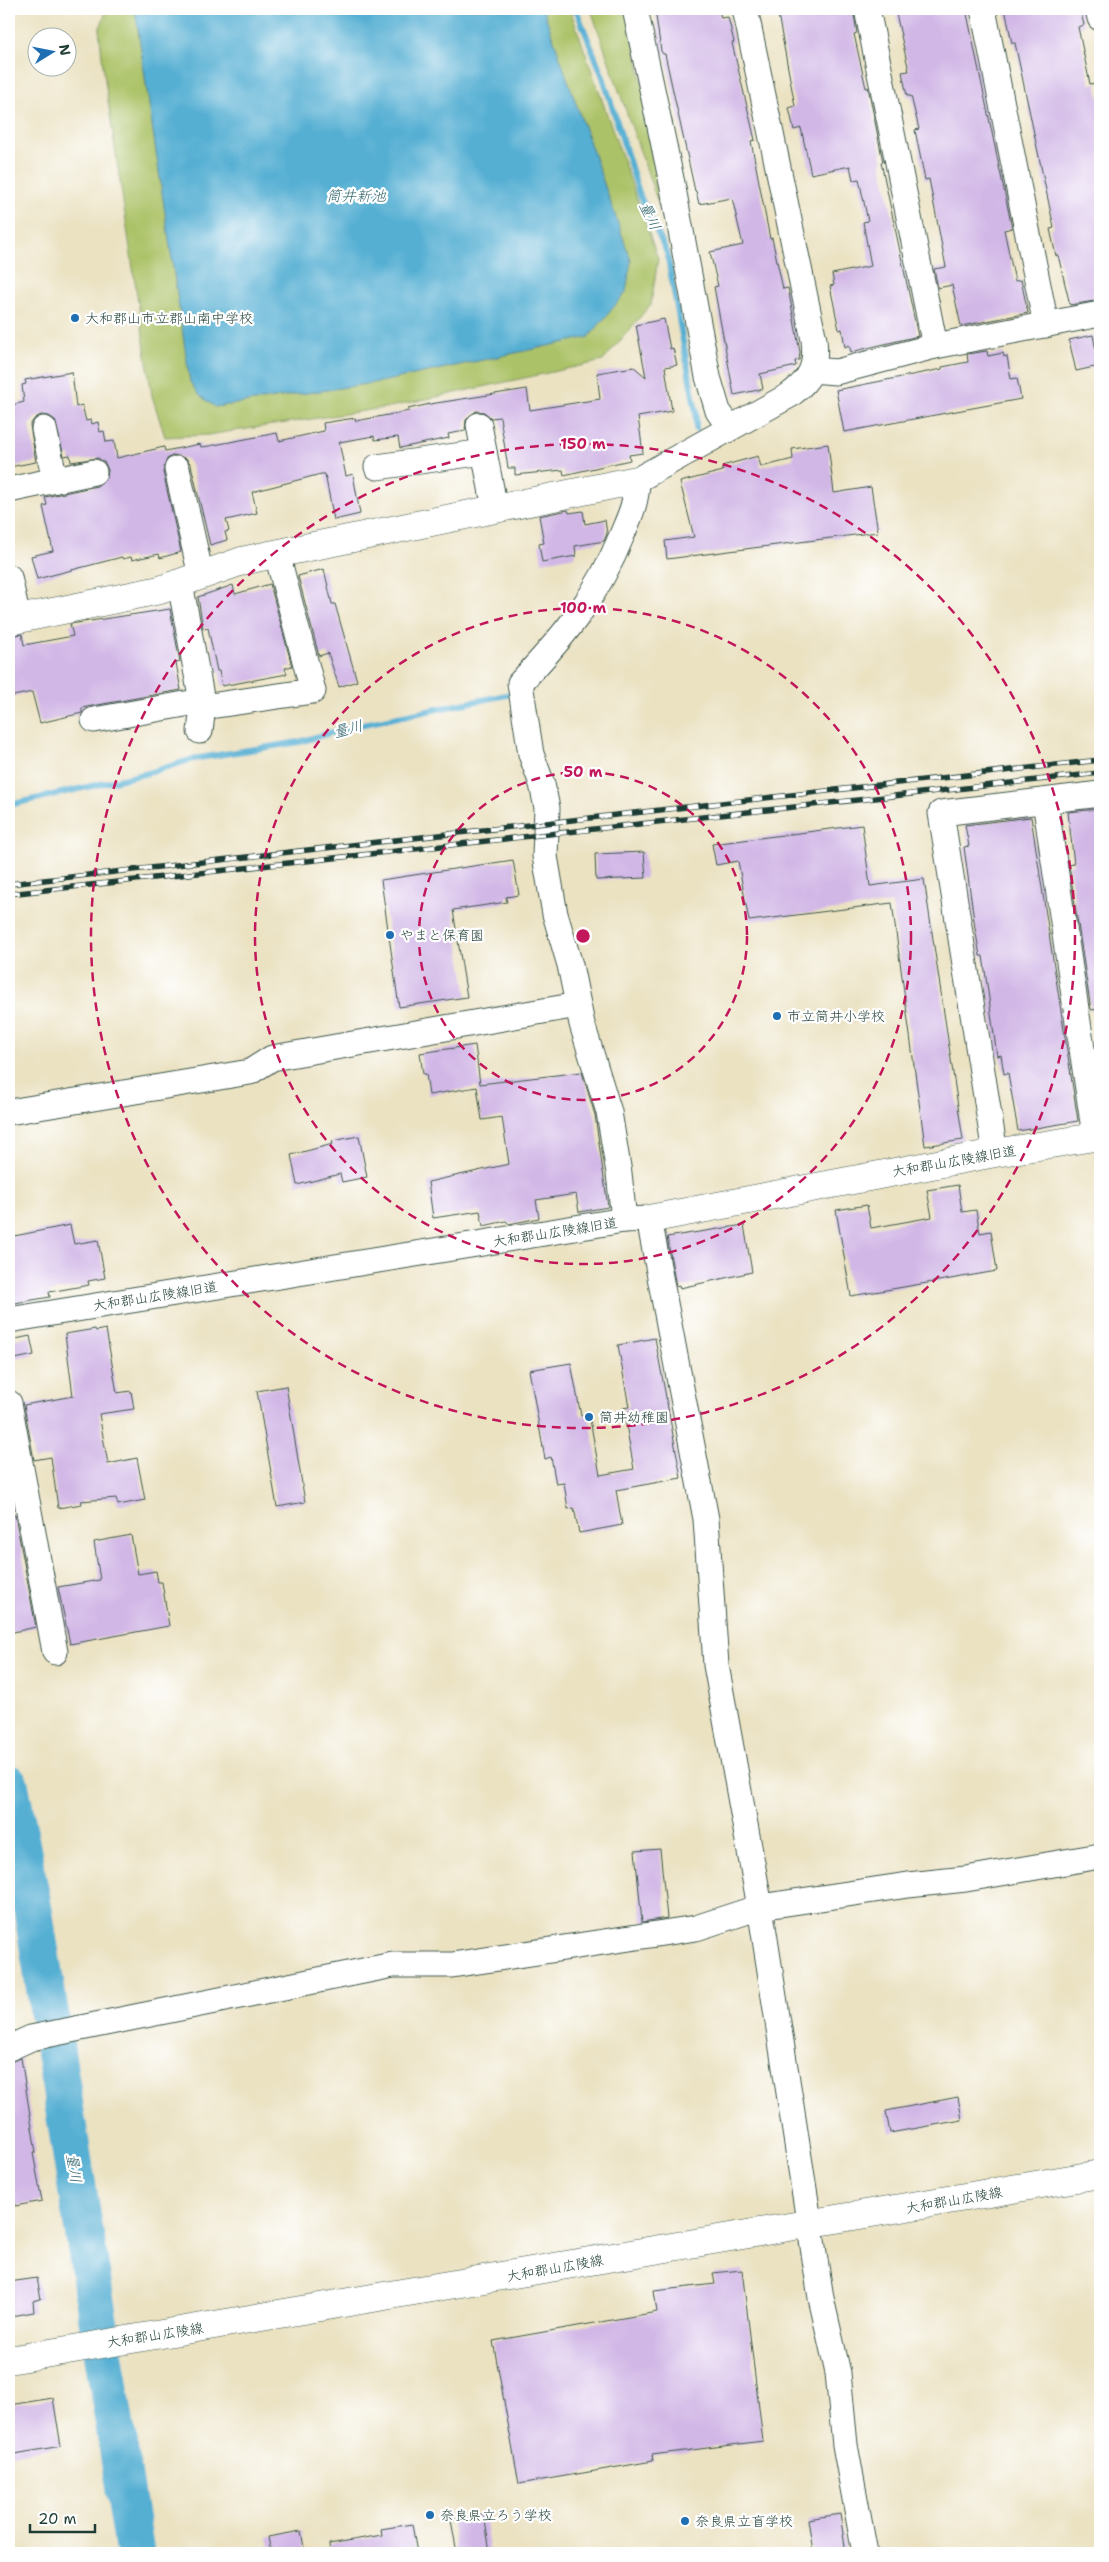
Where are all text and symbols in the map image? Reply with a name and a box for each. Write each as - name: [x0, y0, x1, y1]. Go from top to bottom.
- north arrow: [28, 28, 78, 78]
- text: N: [55, 43, 75, 57]
- water label: 筒井新池: [326, 186, 387, 206]
- water label: 量川: [635, 198, 665, 234]
- place label: 大和郡山市立郡山南中学校: [85, 309, 253, 327]
- marker: 大和郡山市立郡山南中学校: [69, 312, 81, 324]
- text: 150 m: [560, 434, 606, 454]
- text: 100 m: [560, 598, 606, 618]
- water label: 量川: [331, 716, 365, 742]
- text: 50 m: [564, 762, 603, 782]
- place label: やまと保育園: [400, 926, 484, 944]
- centre of rings: [574, 927, 592, 945]
- marker: やまと保育園: [384, 929, 396, 941]
- place label: 市立筒井小学校: [787, 1007, 885, 1025]
- marker: 市立筒井小学校: [771, 1010, 783, 1022]
- street label: 大和郡山広陵線旧道: [890, 1141, 1018, 1181]
- street label: 大和郡山広陵線旧道: [491, 1213, 619, 1251]
- street label: 大和郡山広陵線旧道: [91, 1277, 219, 1315]
- place label: 筒井幼稚園: [599, 1408, 669, 1426]
- marker: 筒井幼稚園: [583, 1411, 595, 1423]
- water label: 量川: [62, 2152, 86, 2184]
- street label: 大和郡山広陵線: [904, 2183, 1004, 2217]
- street label: 大和郡山広陵線: [505, 2251, 605, 2285]
- street label: 大和郡山広陵線: [105, 2318, 205, 2352]
- scale bar: [30, 2502, 95, 2534]
- place label: 奈良県立ろう学校: [440, 2506, 552, 2524]
- text: 20 m: [38, 2509, 77, 2529]
- marker: 奈良県立ろう学校: [424, 2509, 436, 2521]
- place label: 奈良県立盲学校: [695, 2512, 793, 2530]
- marker: 奈良県立盲学校: [679, 2515, 691, 2527]

